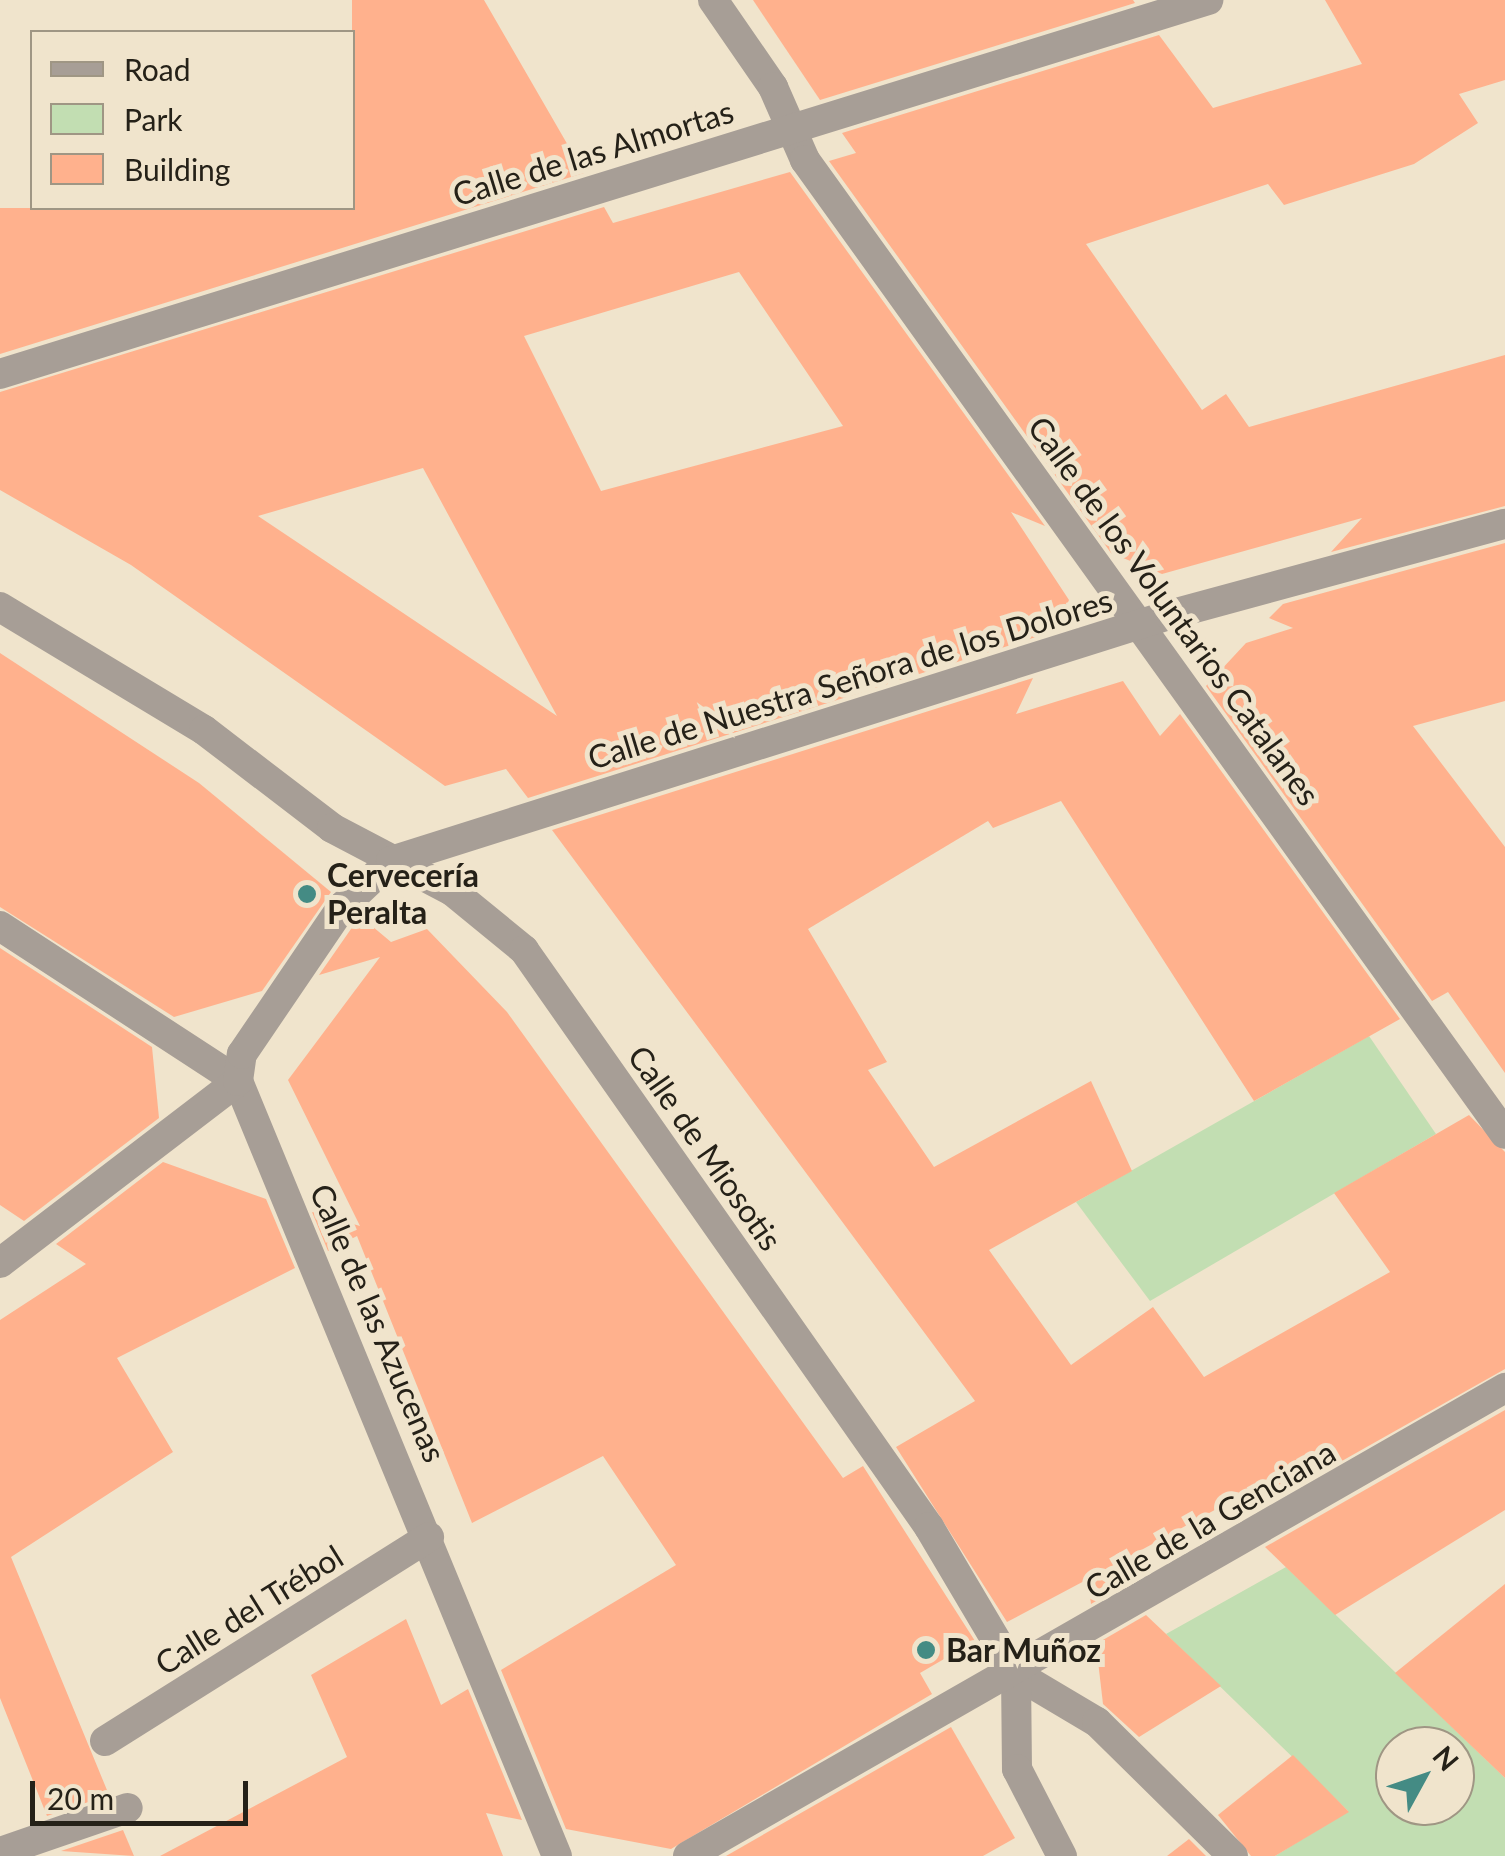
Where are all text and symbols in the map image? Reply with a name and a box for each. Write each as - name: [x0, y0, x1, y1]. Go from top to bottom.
- legend: [30, 30, 355, 210]
- text: Road: [124, 51, 191, 87]
- street label: Calle de las Almortas: [448, 92, 738, 214]
- text: Park: [124, 101, 183, 137]
- text: Building: [124, 151, 230, 187]
- street label: Calle de los Voluntarios Catalanes: [1020, 409, 1328, 813]
- street label: Calle de Nuestra Señora de los Dolores: [583, 581, 1117, 777]
- place label: Cervecería Peralta: [327, 857, 479, 932]
- marker: Cervecería Peralta: [296, 883, 318, 905]
- street label: Calle de Miosotis: [620, 1038, 790, 1258]
- street label: Calle de las Azucenas: [302, 1178, 454, 1468]
- street label: Calle de la Genciana: [1078, 1433, 1342, 1607]
- street label: Calle del Trébol: [148, 1537, 350, 1683]
- place label: Bar Muñoz: [946, 1631, 1102, 1669]
- marker: Bar Muñoz: [915, 1639, 937, 1661]
- north arrow: [1375, 1726, 1475, 1826]
- text: N: [1426, 1739, 1466, 1777]
- scale bar: [35, 1761, 252, 1823]
- text: 20 m: [47, 1780, 114, 1816]

